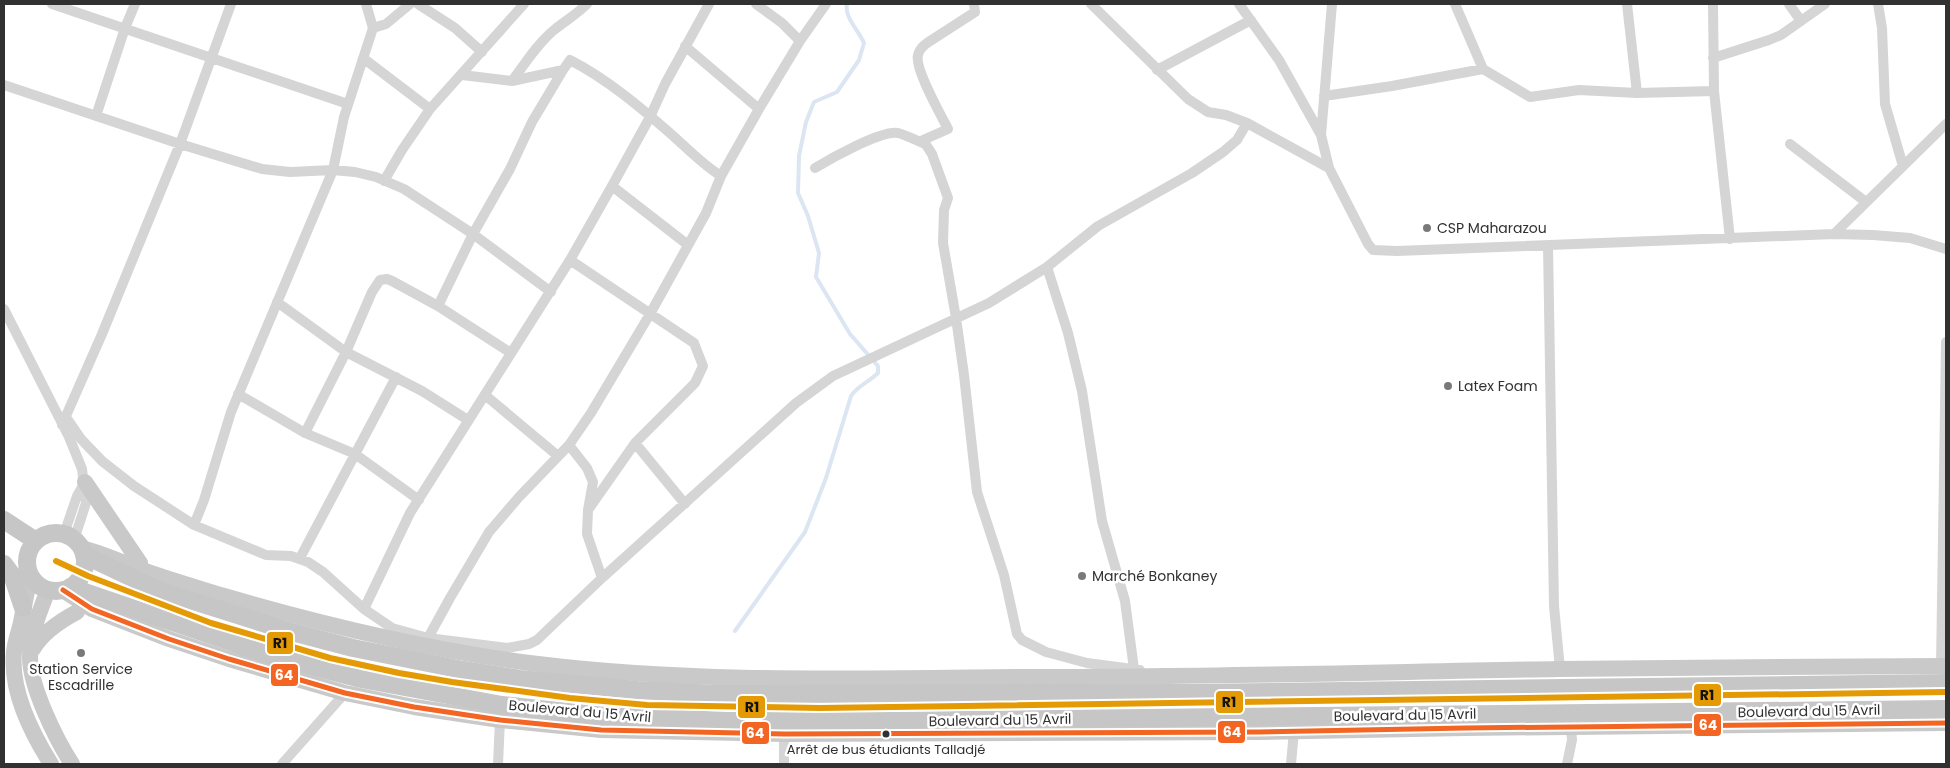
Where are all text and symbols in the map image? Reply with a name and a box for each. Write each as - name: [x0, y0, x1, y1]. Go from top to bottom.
- place label: CSP Maharazou: [1437, 218, 1547, 238]
- marker: CSP Maharazou: [1421, 222, 1433, 234]
- place label: Latex Foam: [1458, 376, 1538, 396]
- marker: Latex Foam: [1442, 380, 1454, 392]
- place label: Marché Bonkaney: [1092, 566, 1217, 586]
- marker: Marché Bonkaney: [1076, 570, 1088, 582]
- line badge: R1: [266, 631, 294, 655]
- text: R1: [273, 633, 287, 653]
- marker: Station Service Escadrille: [75, 647, 87, 659]
- place label: Station Service Escadrille: [29, 659, 133, 695]
- line badge: 64: [270, 663, 299, 687]
- text: 64: [275, 665, 293, 685]
- line badge: R1: [1693, 683, 1722, 707]
- text: R1: [1700, 685, 1714, 705]
- line badge: R1: [1215, 690, 1244, 714]
- text: R1: [1222, 692, 1236, 712]
- street label: Boulevard du 15 Avril: [508, 695, 652, 727]
- line badge: R1: [737, 695, 766, 719]
- text: R1: [745, 697, 759, 717]
- street label: Boulevard du 15 Avril: [1737, 700, 1881, 722]
- street label: Boulevard du 15 Avril: [1333, 704, 1477, 726]
- street label: Boulevard du 15 Avril: [928, 709, 1072, 731]
- line badge: 64: [1693, 713, 1722, 737]
- text: 64: [1699, 715, 1717, 735]
- line badge: 64: [1217, 720, 1246, 744]
- line badge: 64: [741, 721, 770, 745]
- text: 64: [1223, 722, 1241, 742]
- text: 64: [746, 723, 764, 743]
- marker: Arrêt de bus étudiants Talladjé: [881, 729, 891, 739]
- place label: Arrêt de bus étudiants Talladjé: [787, 740, 985, 759]

